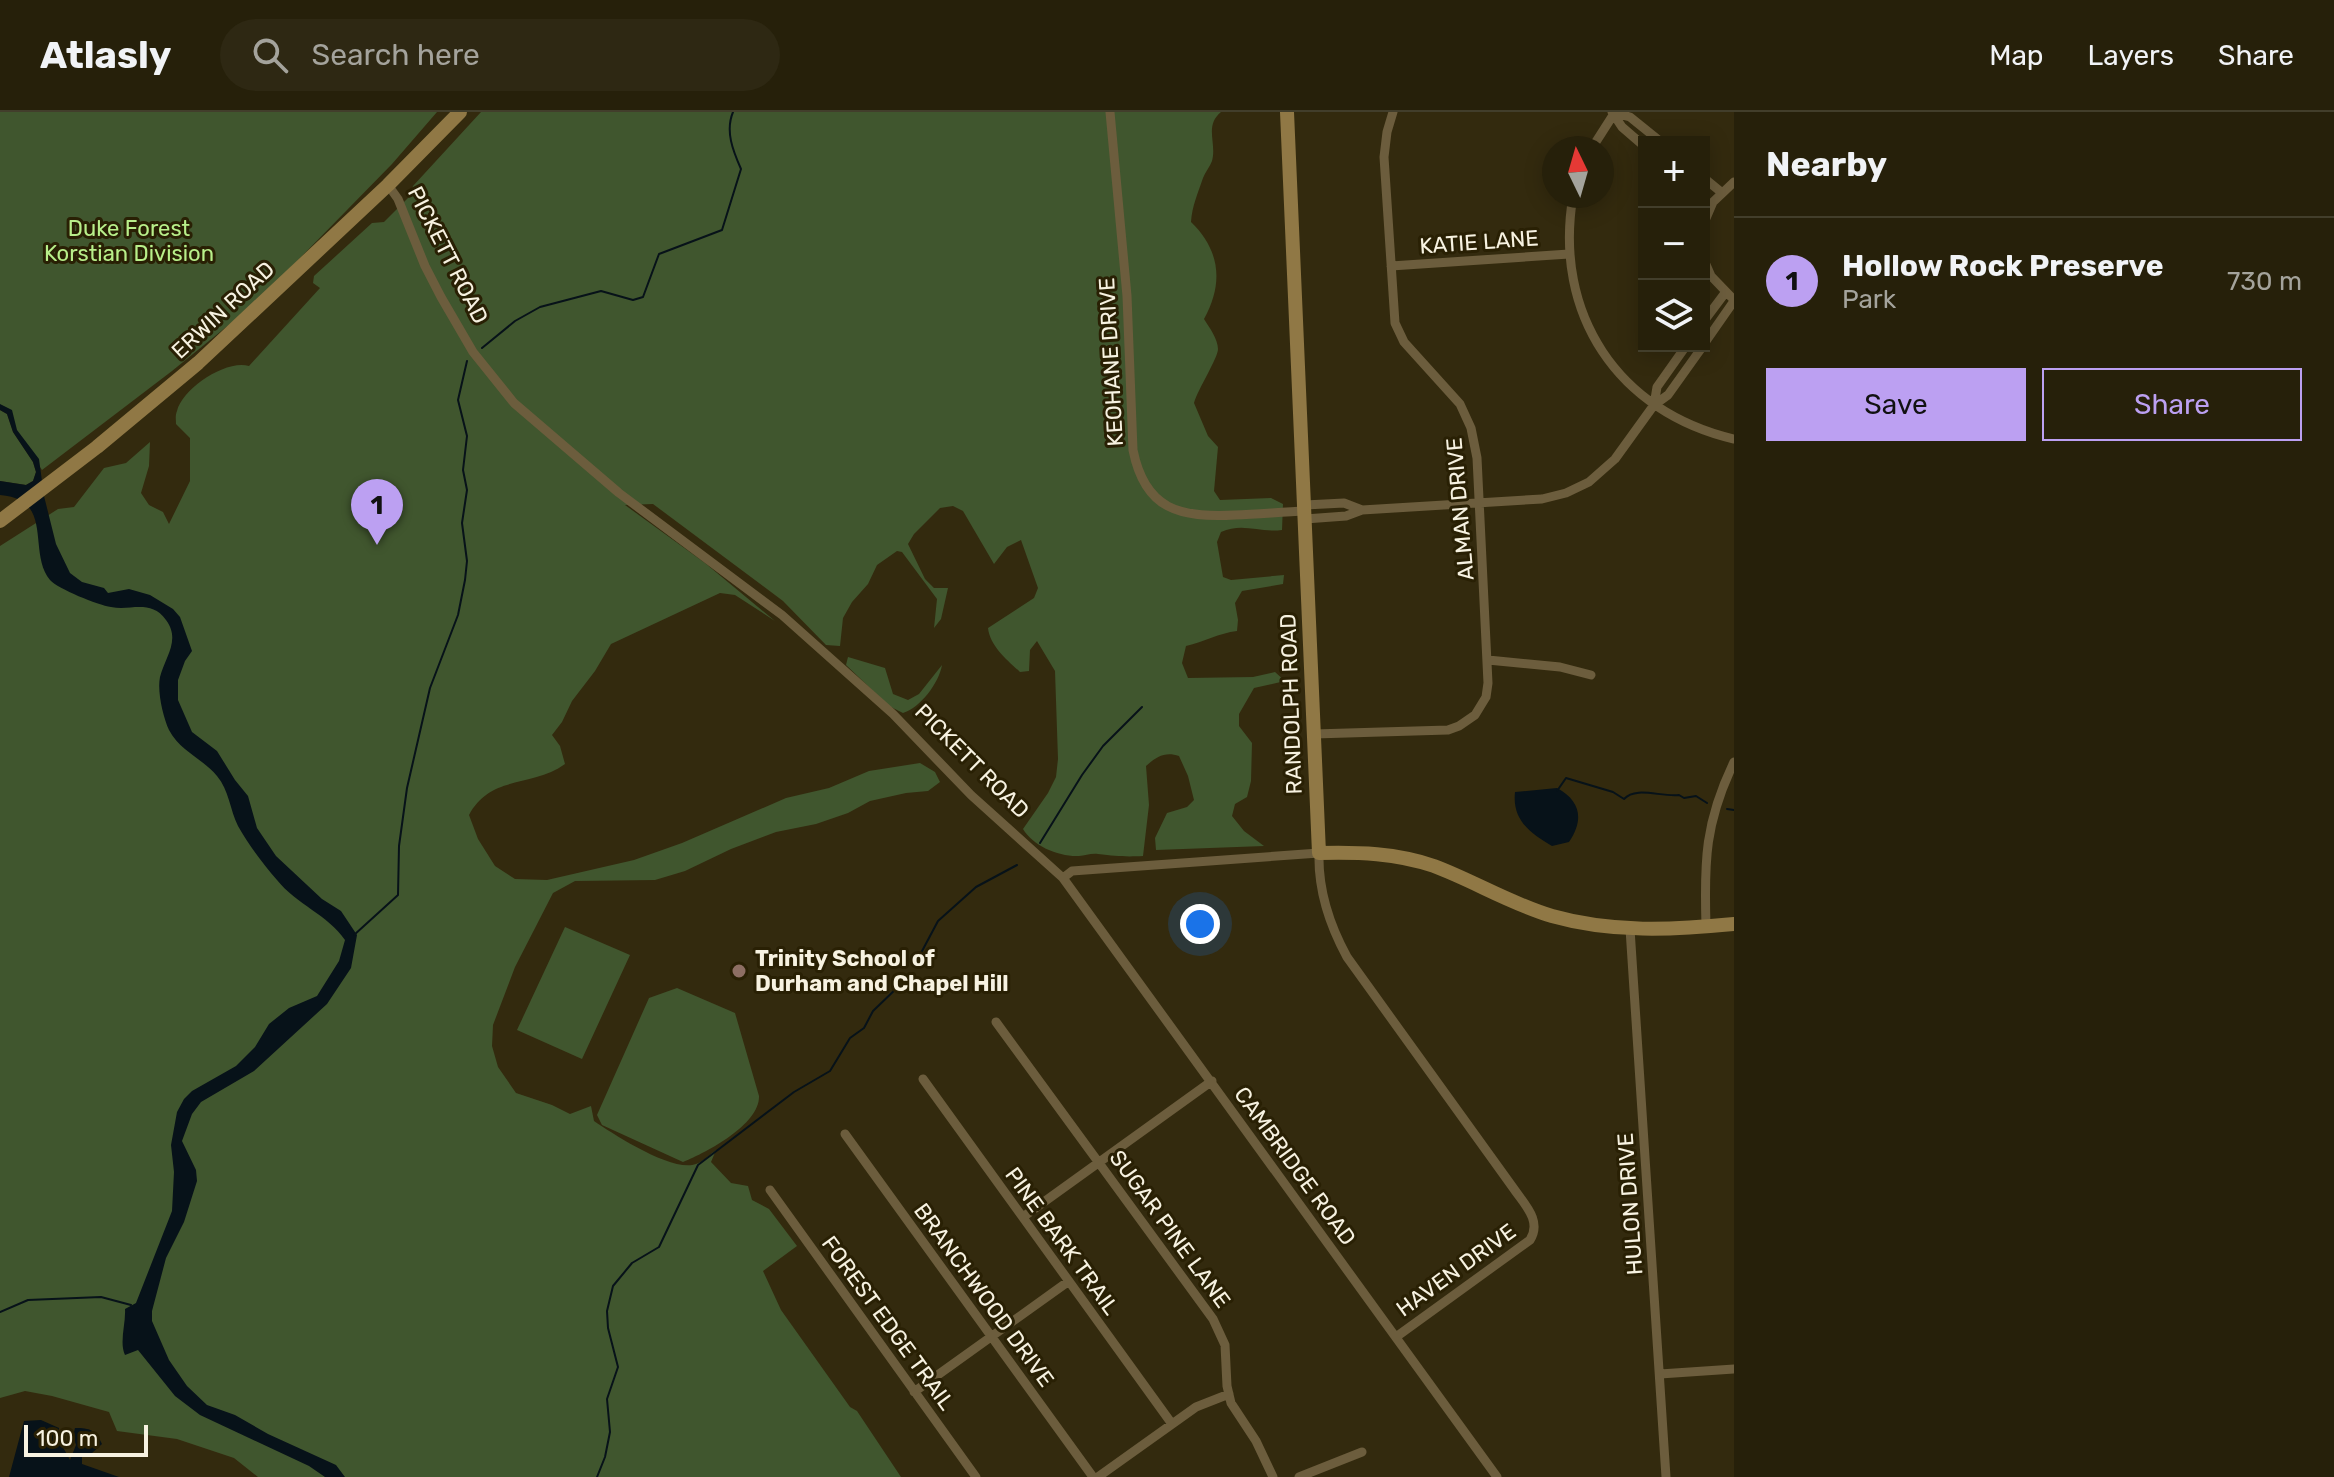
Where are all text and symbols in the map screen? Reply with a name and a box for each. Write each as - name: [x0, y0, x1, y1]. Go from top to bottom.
- search box: [220, 19, 780, 91]
- text: Atlasly: [40, 32, 172, 78]
- icon: search: [248, 33, 292, 77]
- text: Search here: [312, 37, 480, 73]
- text: Map: [1989, 39, 2044, 72]
- text: Layers: [2088, 39, 2174, 72]
- text: Share: [2218, 39, 2294, 72]
- north arrow: [1542, 136, 1614, 208]
- map controls: [1638, 136, 1710, 352]
- button: +: [1638, 136, 1710, 208]
- text: Nearby: [1766, 144, 1887, 185]
- street label: PICKETT ROAD: [402, 182, 494, 328]
- button: −: [1638, 208, 1710, 280]
- park label: Duke Forest Korstian Division: [44, 215, 214, 267]
- street label: KATIE LANE: [1418, 224, 1540, 260]
- text: Hollow Rock Preserve: [1842, 248, 2164, 284]
- street label: ERWIN ROAD: [166, 256, 280, 364]
- text: 1: [1786, 266, 1798, 297]
- text: 730 m: [2227, 266, 2302, 297]
- street label: KEOHANE DRIVE: [1093, 277, 1129, 447]
- button: layers: [1638, 280, 1710, 352]
- text: Park: [1842, 284, 1896, 315]
- button: Save: [1766, 368, 2026, 441]
- button: Share: [2042, 368, 2302, 441]
- street label: ALMAN DRIVE: [1440, 436, 1480, 582]
- pin: 1: [351, 479, 403, 545]
- street label: RANDOLPH ROAD: [1274, 613, 1308, 795]
- street label: PICKETT ROAD: [909, 698, 1035, 824]
- your location: [1180, 904, 1220, 944]
- place label: Trinity School of Durham and Chapel Hill: [755, 945, 1009, 997]
- marker: Trinity School of Durham and Chapel Hill: [730, 962, 748, 980]
- street label: CAMBRIDGE ROAD: [1228, 1081, 1362, 1251]
- street label: HULON DRIVE: [1612, 1132, 1648, 1276]
- street label: SUGAR PINE LANE: [1104, 1145, 1236, 1313]
- street label: PINE BARK TRAIL: [999, 1162, 1125, 1320]
- street label: BRANCHWOOD DRIVE: [908, 1198, 1060, 1392]
- street label: HAVEN DRIVE: [1391, 1218, 1521, 1322]
- street label: FOREST EDGE TRAIL: [816, 1231, 960, 1415]
- scale bar: [24, 1421, 148, 1457]
- text: 100 m: [36, 1425, 98, 1452]

